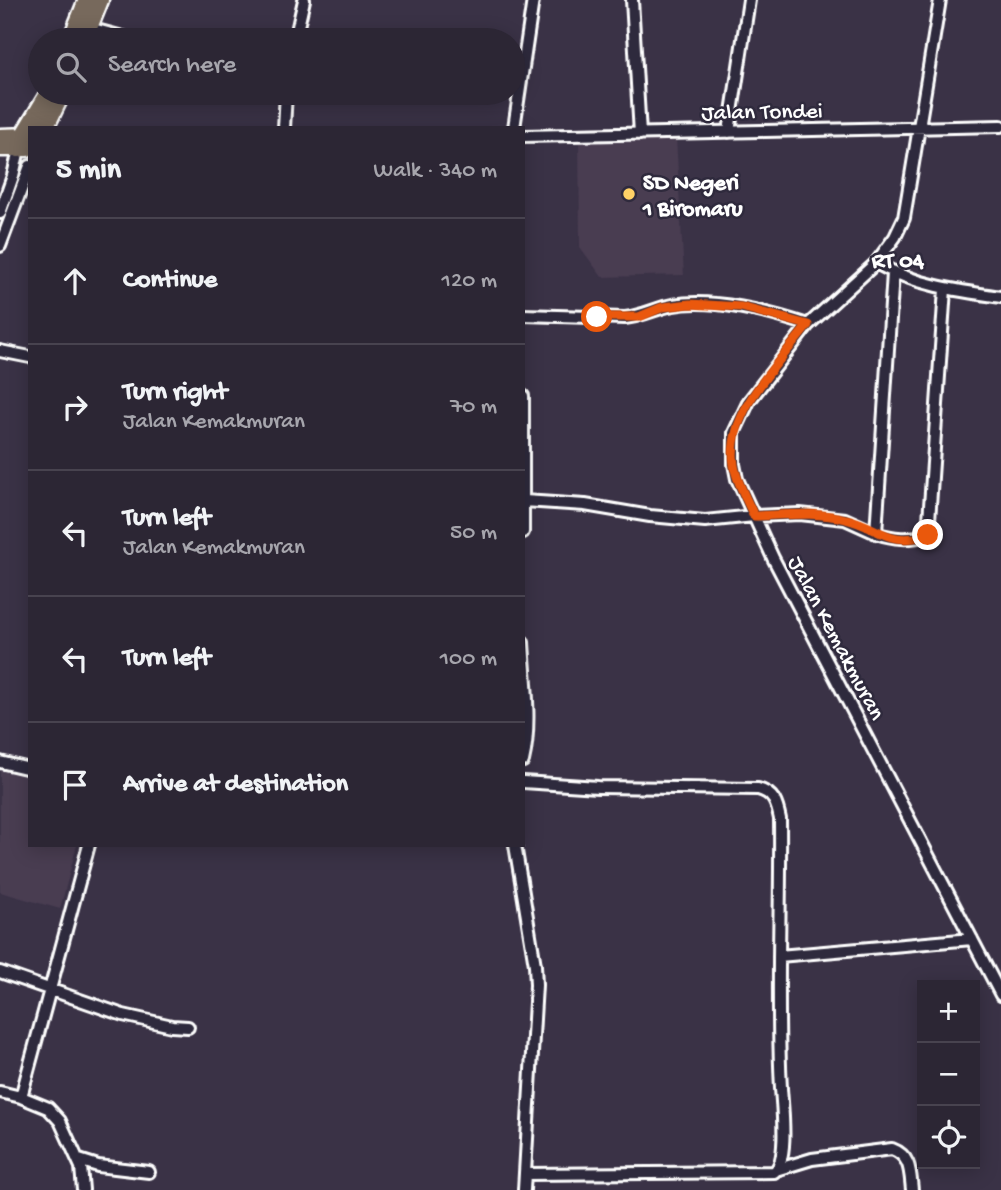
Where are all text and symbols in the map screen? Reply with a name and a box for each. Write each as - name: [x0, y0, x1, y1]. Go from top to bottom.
- search box: [28, 28, 525, 105]
- icon: search: [52, 48, 90, 86]
- text: Search here: [108, 51, 236, 82]
- street label: Jalan Tondei: [701, 99, 823, 128]
- text: 5 min: [56, 154, 121, 189]
- text: Walk · 340 m: [374, 158, 497, 185]
- place label: SD Negeri 1 Biromaru: [642, 171, 743, 224]
- marker: SD Negeri 1 Biromaru: [621, 186, 637, 202]
- district label: RT 04: [871, 248, 925, 277]
- icon: ahead: [56, 262, 94, 300]
- text: Continue: [123, 266, 217, 297]
- text: 120 m: [442, 268, 497, 295]
- route start: [581, 301, 612, 332]
- text: Turn right: [123, 378, 227, 409]
- icon: right: [56, 388, 94, 426]
- text: 70 m: [450, 394, 497, 421]
- text: Jalan Kemakmuran: [123, 409, 305, 436]
- text: Turn left: [123, 504, 211, 535]
- icon: left: [56, 514, 94, 552]
- route end: [912, 519, 943, 550]
- text: 50 m: [450, 520, 497, 547]
- text: Jalan Kemakmuran: [123, 535, 305, 562]
- street label: Jalan Kemakmuran: [780, 552, 890, 725]
- icon: left: [56, 640, 94, 678]
- text: Turn left: [123, 644, 211, 675]
- text: 100 m: [440, 646, 497, 673]
- icon: arrive: [56, 766, 94, 804]
- text: Arrive at destination: [123, 770, 348, 801]
- map controls: [917, 980, 980, 1169]
- button: +: [917, 980, 980, 1043]
- button: −: [917, 1043, 980, 1106]
- button: locate: [917, 1106, 980, 1169]

